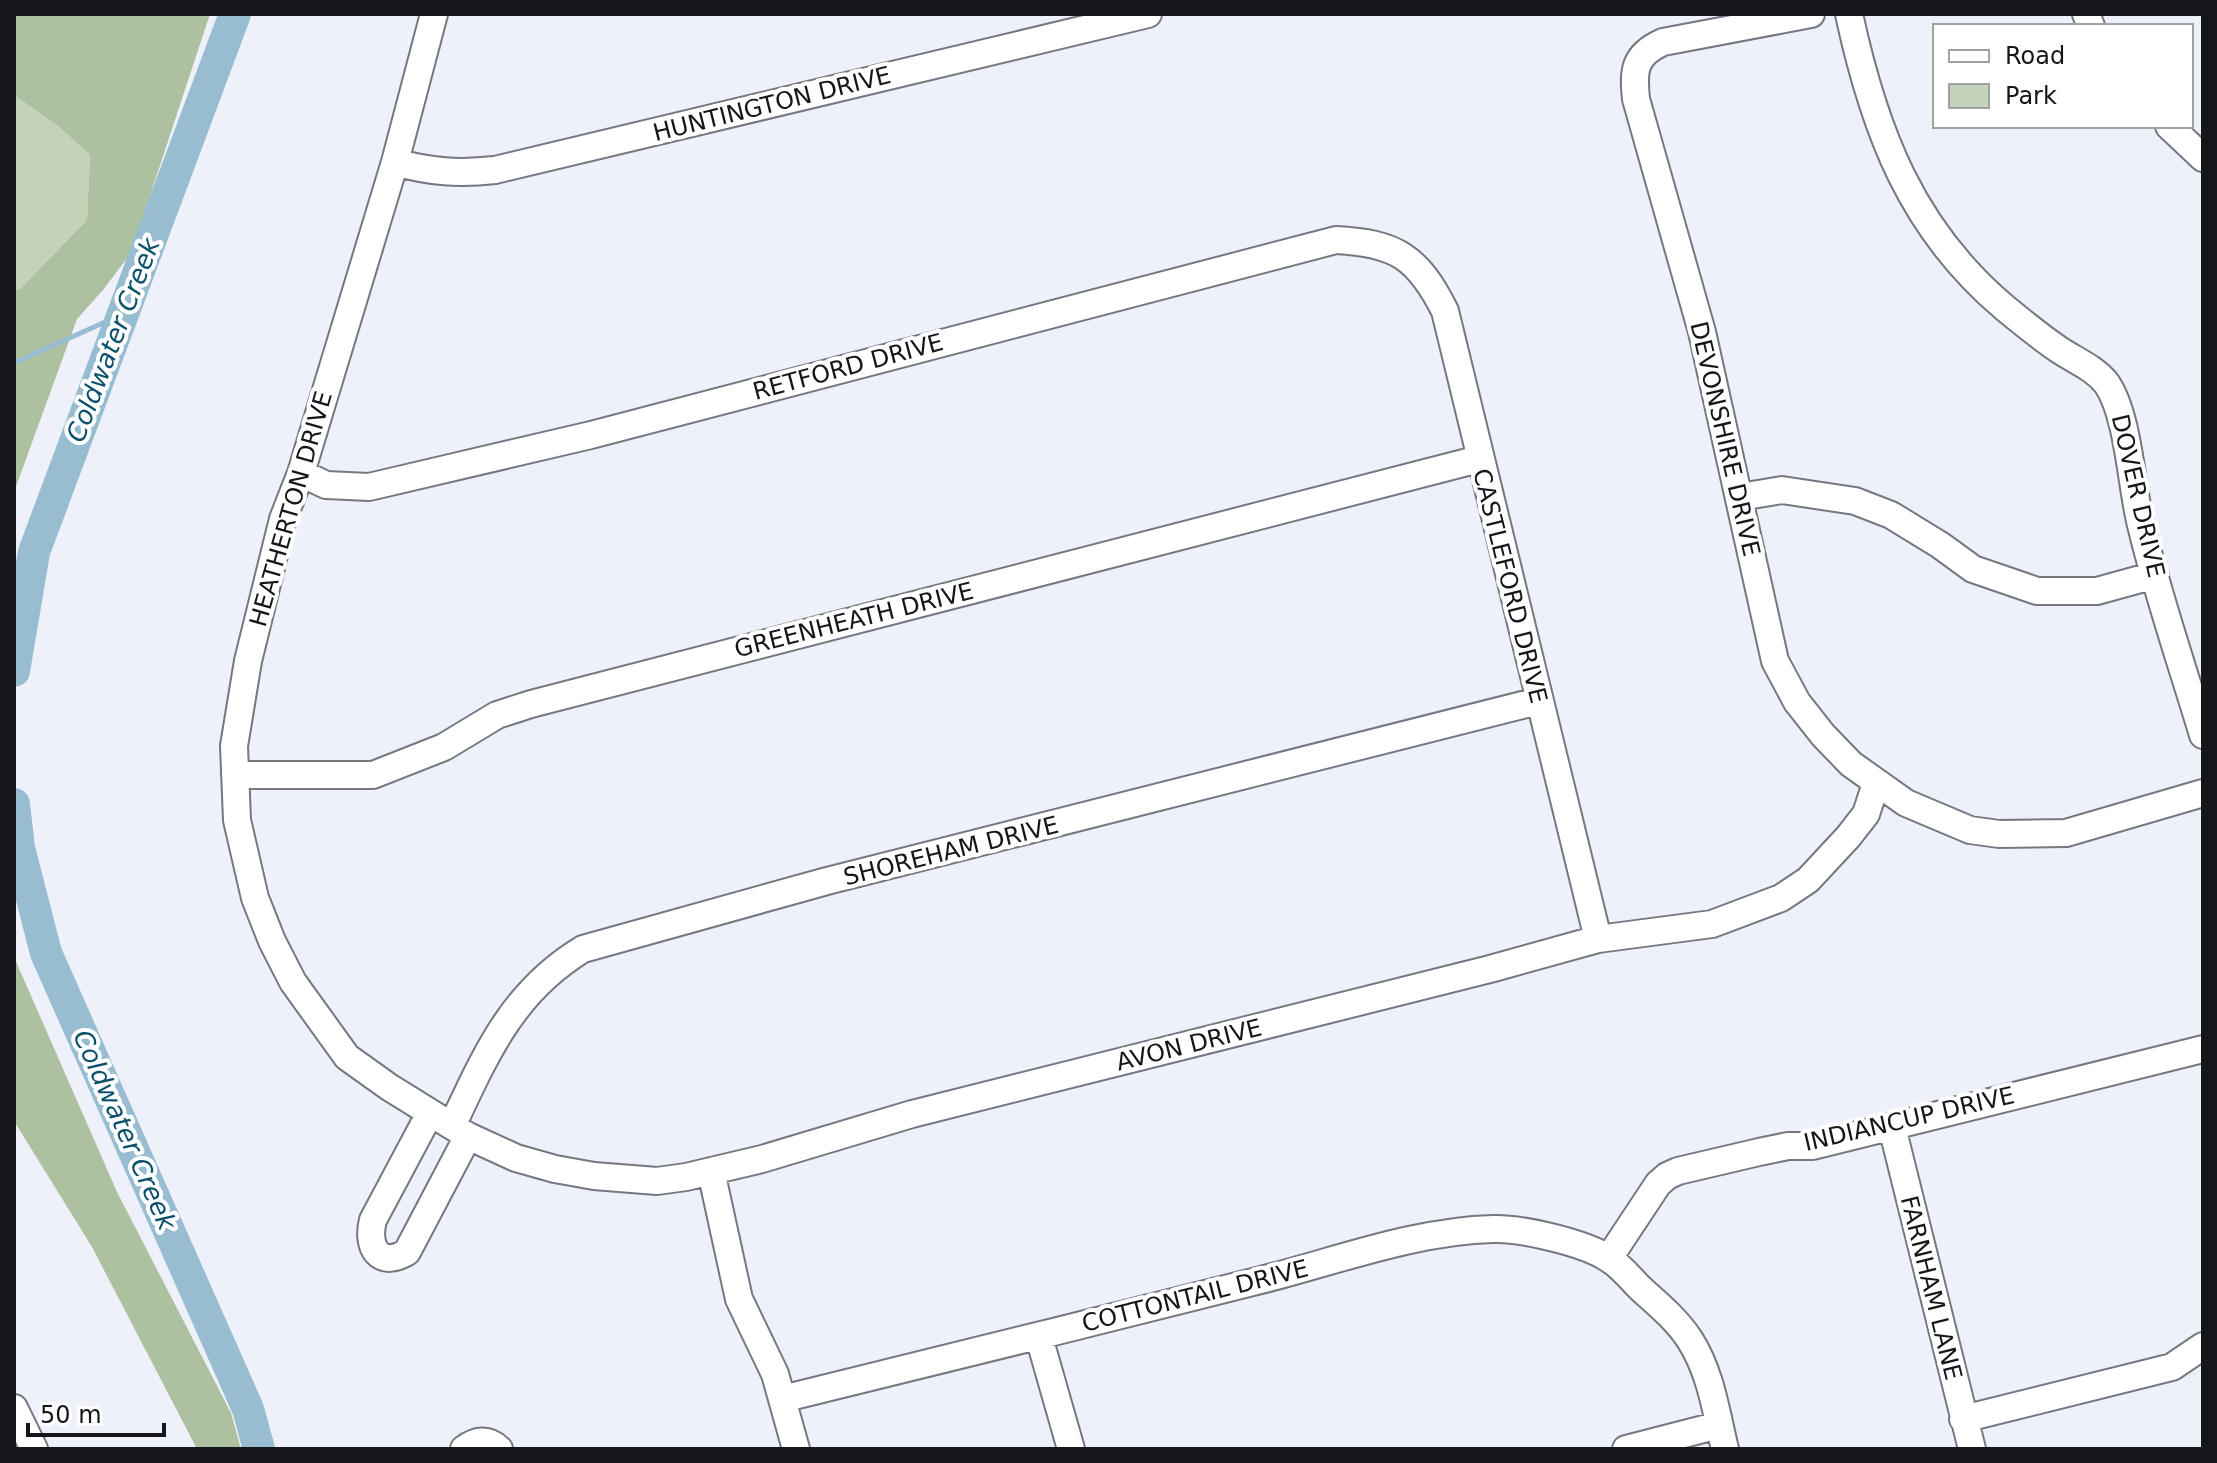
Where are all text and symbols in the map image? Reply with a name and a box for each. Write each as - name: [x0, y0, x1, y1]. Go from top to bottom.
- legend: [1933, 24, 2193, 128]
- text: Road: [2005, 42, 2065, 70]
- street label: HUNTINGTON DRIVE: [650, 61, 894, 147]
- text: Park: [2005, 82, 2057, 110]
- water label: Coldwater Creek: [60, 233, 166, 446]
- street label: DEVONSHIRE DRIVE: [1684, 319, 1766, 559]
- street label: RETFORD DRIVE: [750, 328, 946, 406]
- street label: HEATHERTON DRIVE: [244, 388, 338, 630]
- street label: DOVER DRIVE: [2106, 412, 2170, 580]
- street label: CASTLEFORD DRIVE: [1467, 466, 1553, 706]
- street label: GREENHEATH DRIVE: [732, 577, 976, 663]
- street label: SHOREHAM DRIVE: [841, 811, 1061, 891]
- street label: AVON DRIVE: [1113, 1013, 1265, 1077]
- water label: Coldwater Creek: [67, 1025, 183, 1236]
- street label: INDIANCUP DRIVE: [1801, 1081, 2017, 1157]
- street label: FARNHAM LANE: [1895, 1193, 1967, 1383]
- street label: COTTONTAIL DRIVE: [1079, 1254, 1311, 1338]
- scale bar: [28, 1387, 164, 1437]
- text: 50 m: [40, 1401, 102, 1429]

